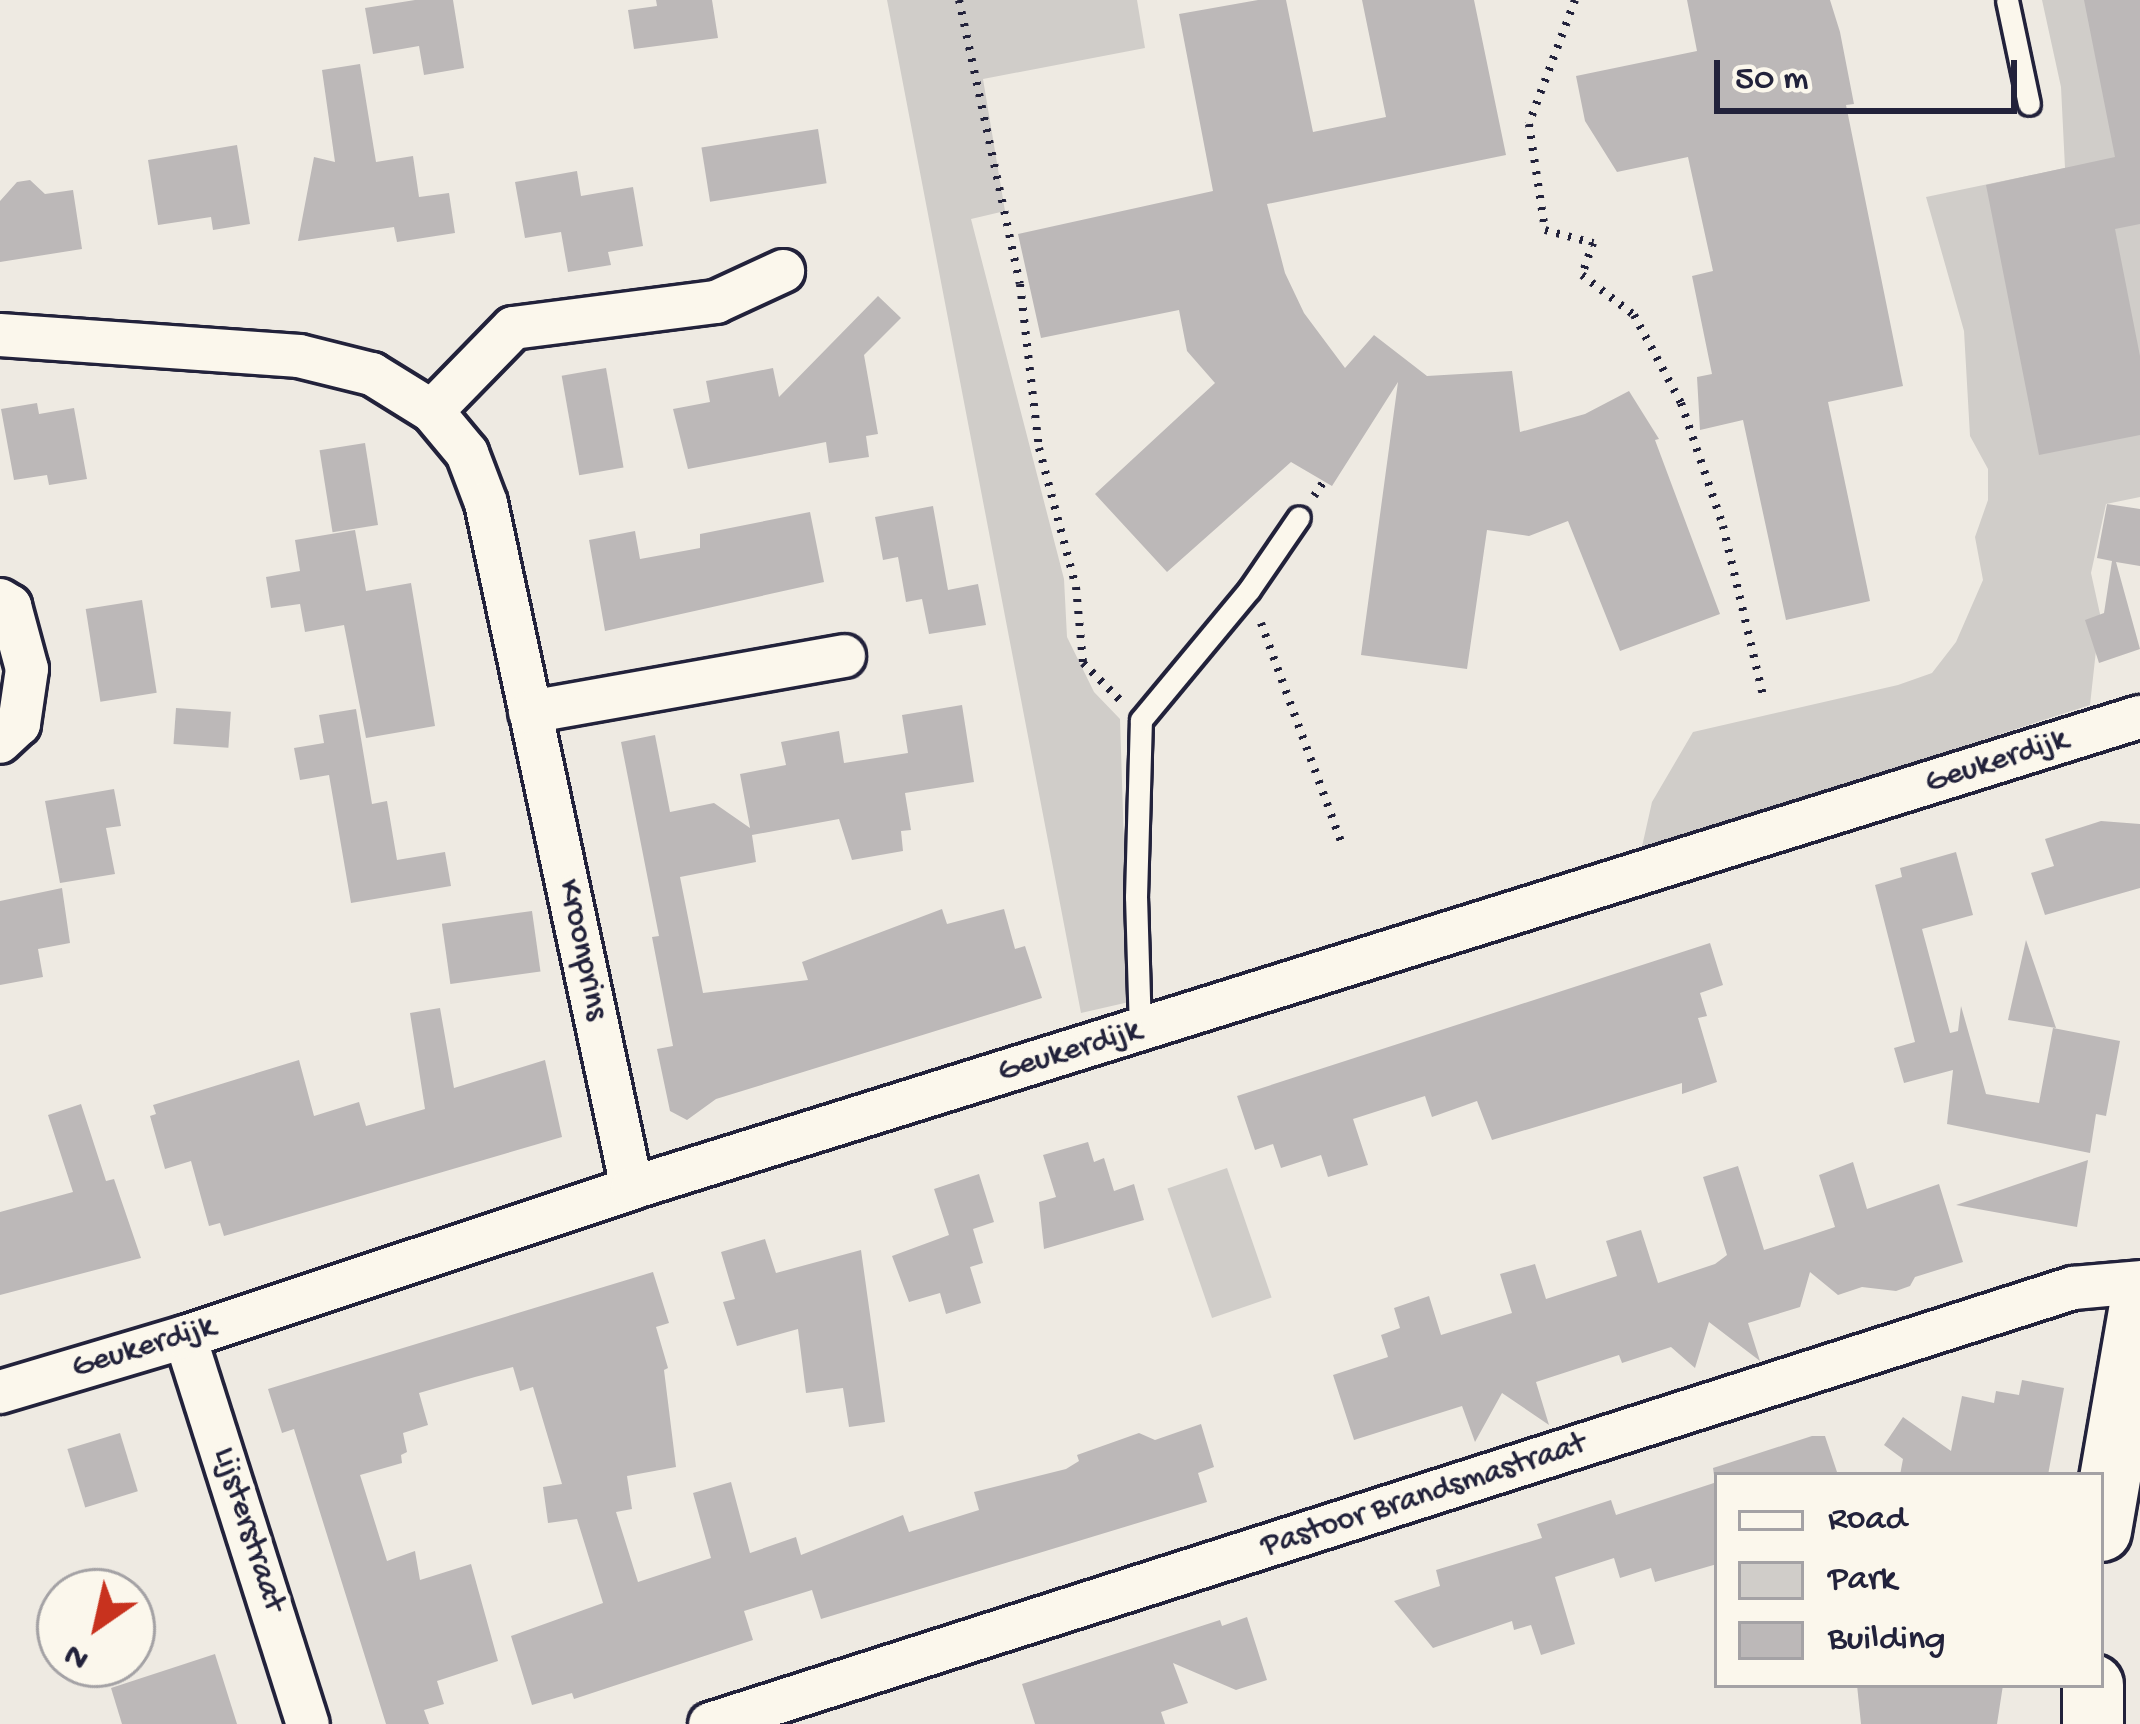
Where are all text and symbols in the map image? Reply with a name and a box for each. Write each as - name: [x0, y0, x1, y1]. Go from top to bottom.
- scale bar: [1720, 36, 2023, 110]
- text: 50 m: [1735, 59, 1808, 102]
- street label: Geukerdijk: [1921, 721, 2073, 805]
- street label: Kroonprins: [547, 876, 615, 1024]
- street label: Geukerdijk: [994, 1012, 1146, 1094]
- street label: Geukerdijk: [68, 1308, 220, 1390]
- street label: Pastoor Brandsmastraat: [1257, 1426, 1591, 1568]
- street label: Lijsterstraat: [202, 1443, 292, 1617]
- legend: [1714, 1472, 2104, 1688]
- text: Road: [1828, 1499, 1907, 1542]
- text: Park: [1828, 1559, 1897, 1602]
- north arrow: [36, 1568, 156, 1688]
- text: Building: [1828, 1619, 1946, 1662]
- text: N: [58, 1634, 97, 1677]

